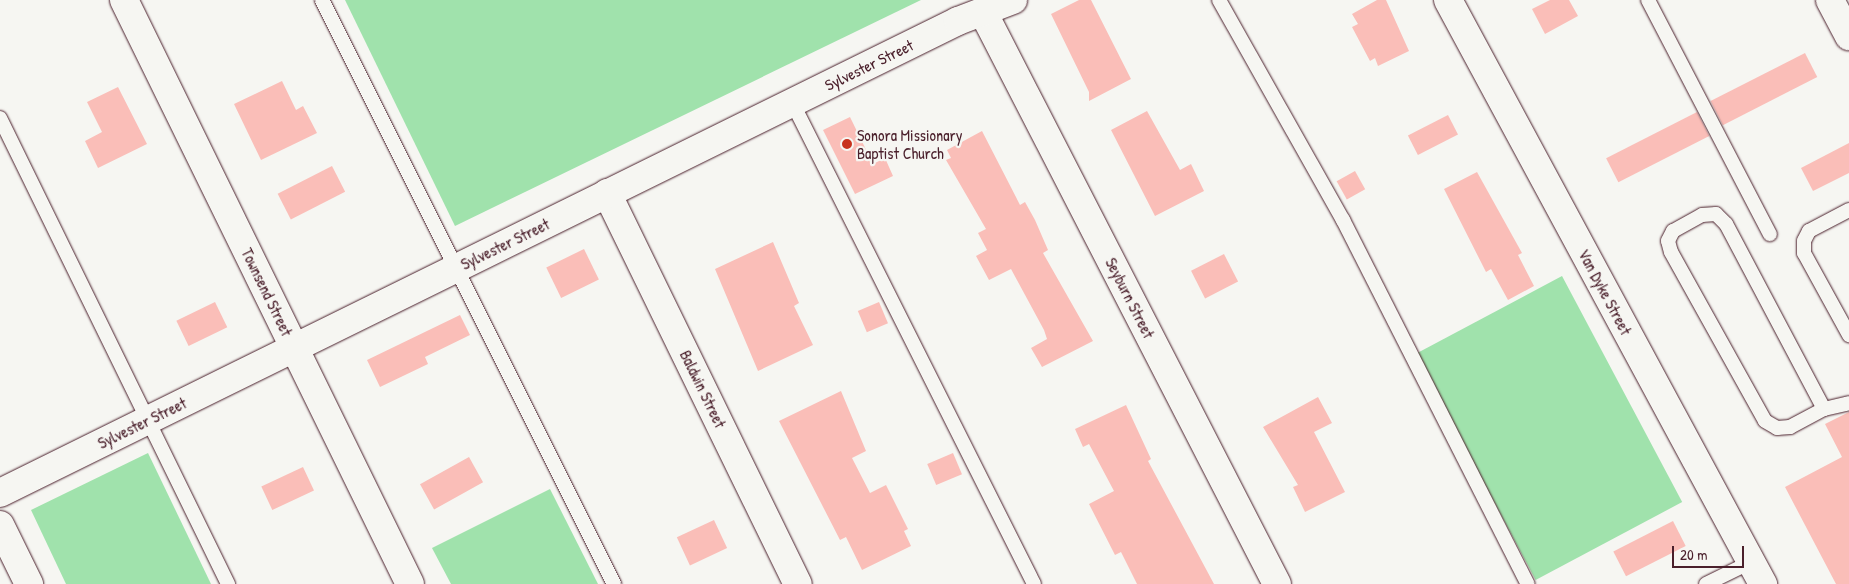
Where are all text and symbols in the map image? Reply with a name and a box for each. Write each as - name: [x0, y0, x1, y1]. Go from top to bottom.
- street label: Sylvester Street: [822, 35, 916, 95]
- place label: Sonora Missionary Baptist Church: [857, 125, 962, 163]
- marker: Sonora Missionary Baptist Church: [841, 138, 853, 150]
- street label: Sylvester Street: [458, 214, 552, 274]
- street label: Townsend Street: [237, 245, 297, 339]
- street label: Van Dyke Street: [1574, 246, 1636, 338]
- street label: Seyburn Street: [1102, 255, 1158, 341]
- street label: Baldwin Street: [676, 347, 730, 431]
- street label: Sylvester Street: [95, 393, 189, 453]
- scale bar: [1674, 536, 1746, 568]
- text: 20 m: [1680, 544, 1707, 565]

